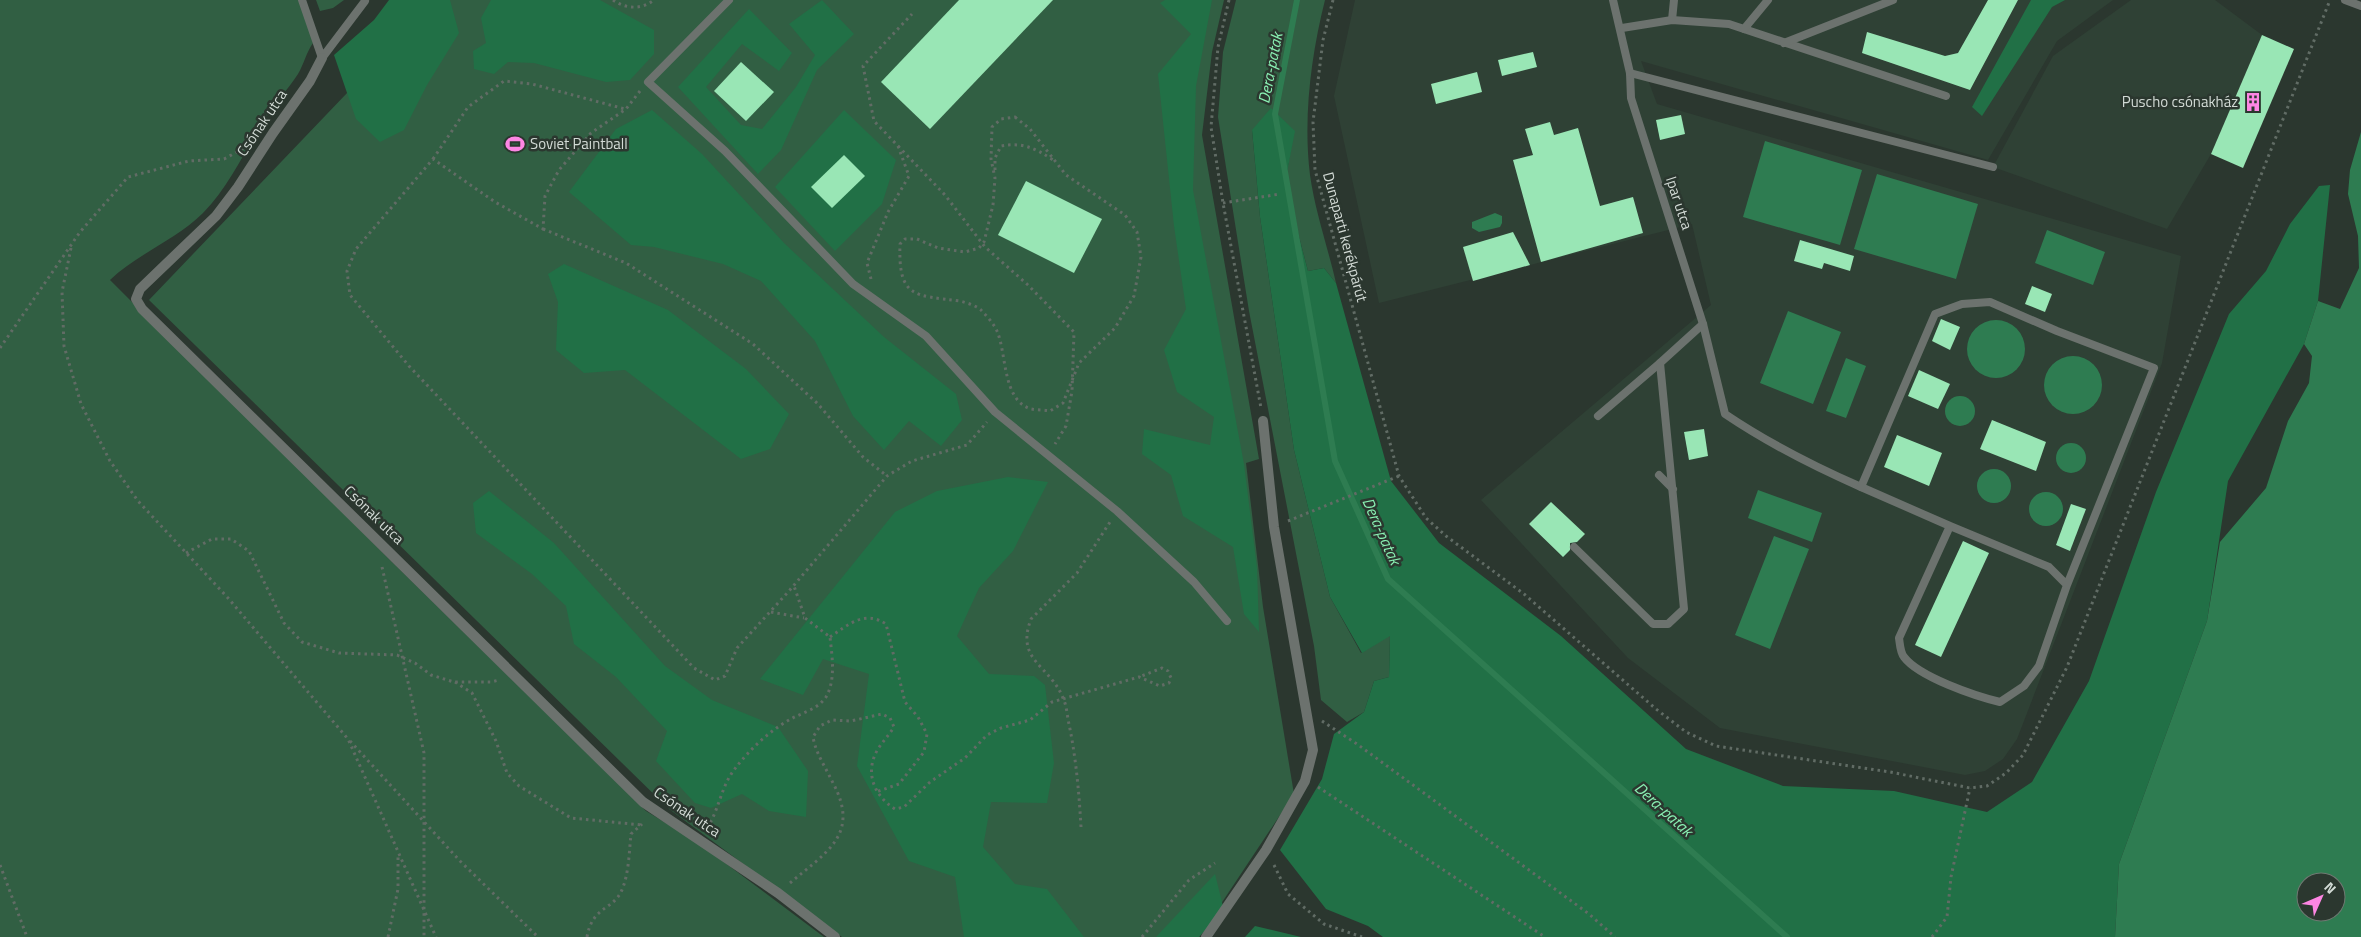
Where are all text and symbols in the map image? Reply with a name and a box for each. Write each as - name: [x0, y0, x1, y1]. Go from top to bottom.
- water label: Dera-patak: [1251, 29, 1289, 105]
- street label: Csónak utca: [231, 84, 293, 161]
- place label: Puscho csónakház: [2122, 90, 2238, 113]
- building icon: Puscho csónakház: [2242, 91, 2264, 113]
- place label: Soviet Paintball: [530, 132, 628, 155]
- sports icon: Soviet Paintball: [504, 133, 526, 155]
- street label: Dunaparti kerékpárút: [1317, 169, 1374, 305]
- street label: Ipar utca: [1660, 173, 1699, 233]
- street label: Csónak utca: [339, 480, 410, 550]
- water label: Dera-patak: [1356, 493, 1408, 570]
- water label: Dera-patak: [1629, 776, 1700, 843]
- street label: Csónak utca: [649, 781, 726, 843]
- north arrow: [2296, 872, 2346, 922]
- text: N: [2320, 877, 2341, 898]

